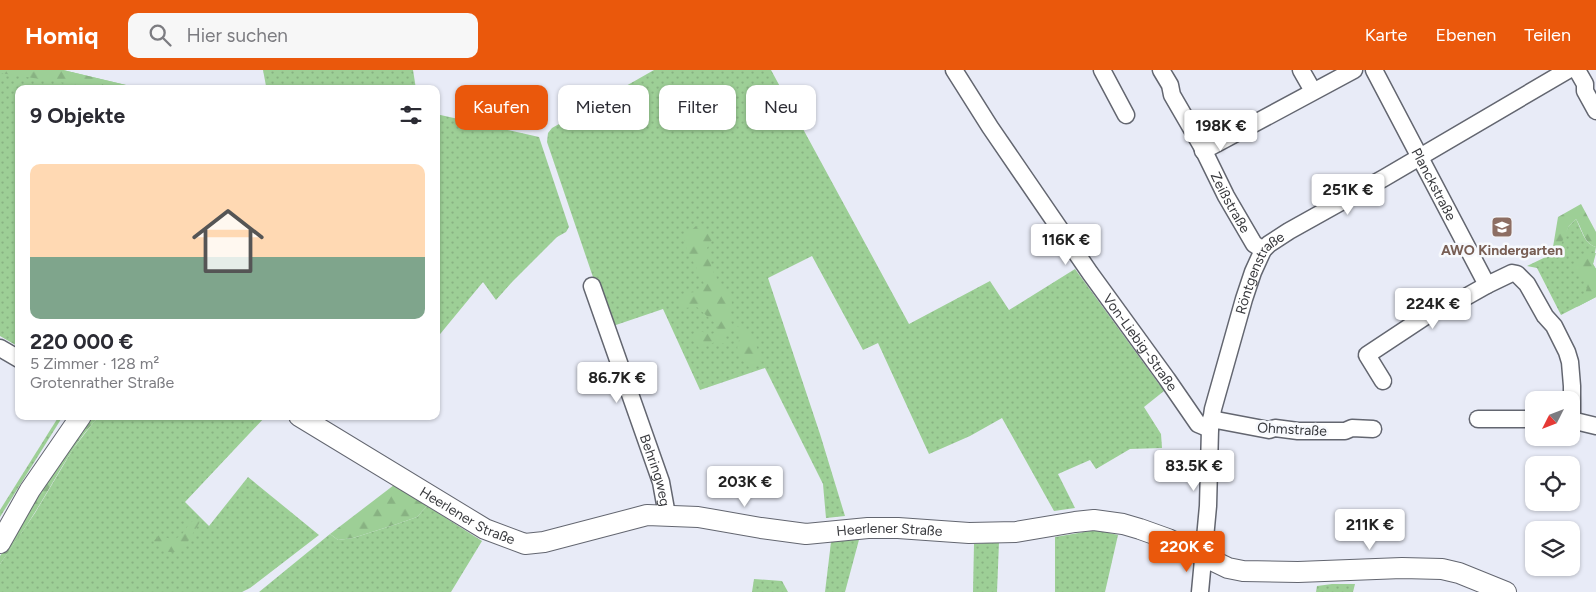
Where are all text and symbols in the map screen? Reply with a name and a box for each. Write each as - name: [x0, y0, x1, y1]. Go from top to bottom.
- search box: [128, 13, 478, 58]
- text: Homiq: [25, 21, 98, 50]
- icon: search: [146, 21, 174, 49]
- text: Hier suchen: [186, 24, 288, 47]
- text: Karte: [1365, 24, 1407, 46]
- text: Ebenen: [1435, 24, 1496, 46]
- text: Teilen: [1524, 24, 1571, 46]
- chip: Kaufen: [455, 85, 548, 130]
- chip: Mieten: [558, 85, 649, 130]
- chip: Filter: [659, 85, 736, 130]
- chip: Neu: [746, 85, 816, 130]
- icon: filters: [397, 101, 425, 129]
- text: 9 Objekte: [30, 103, 125, 128]
- pin: 198K €: [1180, 109, 1262, 152]
- text: 198K €: [1195, 116, 1247, 135]
- street label: Planckstraße: [1407, 145, 1460, 224]
- street label: Zeißstraße: [1207, 169, 1254, 236]
- pin: 251K €: [1307, 174, 1389, 216]
- text: 251K €: [1323, 180, 1373, 199]
- icon: home: [183, 196, 273, 286]
- school or university icon: AWO Kindergarten: [1490, 215, 1514, 239]
- pin: 116K €: [1025, 224, 1107, 266]
- street label: Röntgenstraße: [1232, 228, 1288, 316]
- text: 116K €: [1042, 230, 1090, 249]
- place label: AWO Kindergarten: [1441, 242, 1563, 259]
- pin: 224K €: [1392, 288, 1474, 330]
- street label: Von-Liebig-Straße: [1099, 291, 1181, 395]
- text: 224K €: [1406, 294, 1460, 313]
- text: 220 000 €: [30, 329, 133, 354]
- text: 5 Zimmer · 128 m²: [30, 354, 159, 373]
- pin: 86.7K €: [571, 362, 663, 404]
- text: 86.7K €: [588, 368, 646, 387]
- text: Grotenrather Straße: [30, 373, 174, 392]
- north arrow: [1525, 391, 1580, 446]
- map controls: [1525, 391, 1580, 576]
- street label: Ohmstraße: [1257, 419, 1328, 440]
- street label: Behringweg: [636, 432, 673, 508]
- pin: 83.5K €: [1148, 450, 1240, 492]
- text: 83.5K €: [1165, 456, 1223, 475]
- button: locate: [1525, 456, 1580, 511]
- pin: 203K €: [704, 466, 786, 508]
- text: 203K €: [718, 472, 772, 491]
- street label: Heerlener Straße: [416, 483, 518, 549]
- pin: 211K €: [1329, 508, 1411, 551]
- text: 211K €: [1346, 515, 1394, 534]
- street label: Heerlener Straße: [836, 520, 943, 540]
- button: layers: [1525, 521, 1580, 576]
- pin: 220K €: [1146, 530, 1228, 573]
- text: 220K €: [1160, 537, 1214, 556]

